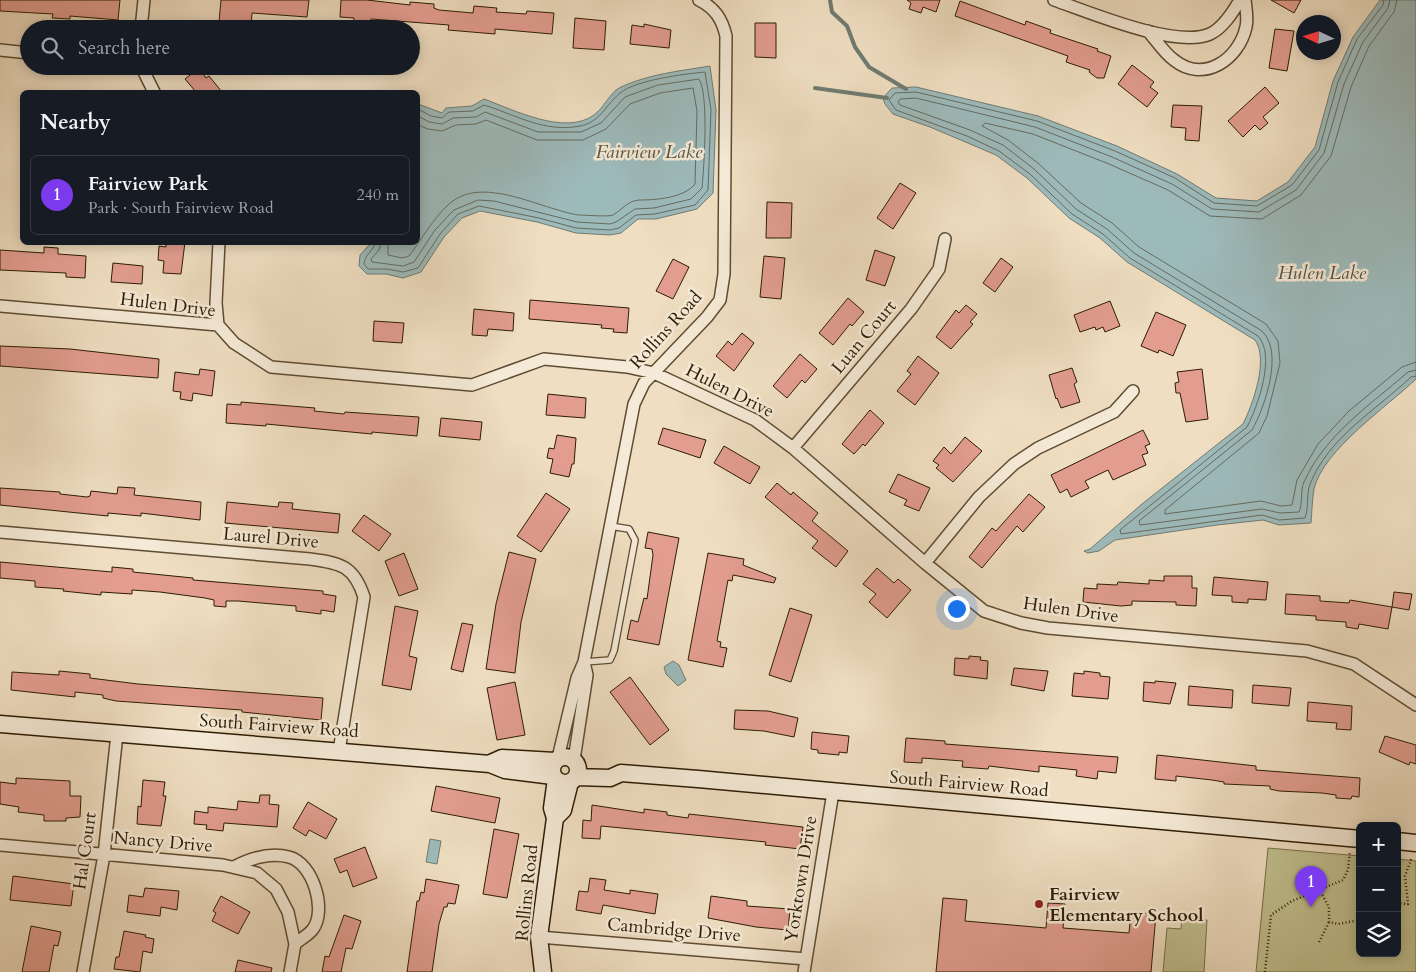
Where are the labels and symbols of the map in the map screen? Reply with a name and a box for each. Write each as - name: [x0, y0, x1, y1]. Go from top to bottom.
- north arrow: [1296, 15, 1341, 60]
- water label: Fairview Lake: [596, 139, 703, 165]
- water label: Hulen Lake: [1278, 260, 1367, 286]
- street label: Rollins Road: [624, 285, 708, 374]
- street label: Hulen Drive: [119, 287, 217, 323]
- street label: Luan Court: [826, 295, 902, 379]
- street label: Hulen Drive: [681, 358, 779, 424]
- street label: Laurel Drive: [222, 521, 320, 555]
- street label: Hulen Drive: [1022, 591, 1120, 629]
- your location: [944, 596, 970, 622]
- street label: South Fairview Road: [198, 708, 360, 744]
- street label: South Fairview Road: [888, 765, 1050, 803]
- street label: Hal Court: [67, 810, 103, 891]
- street label: Yorktown Drive: [779, 814, 823, 944]
- street label: Nancy Drive: [112, 825, 214, 859]
- street label: Rollins Road: [509, 843, 545, 943]
- pin: 1: [1295, 866, 1327, 907]
- place label: Fairview Elementary School: [1049, 882, 1203, 928]
- marker: Fairview Elementary School: [1033, 898, 1045, 910]
- street label: Cambridge Drive: [606, 912, 742, 948]

